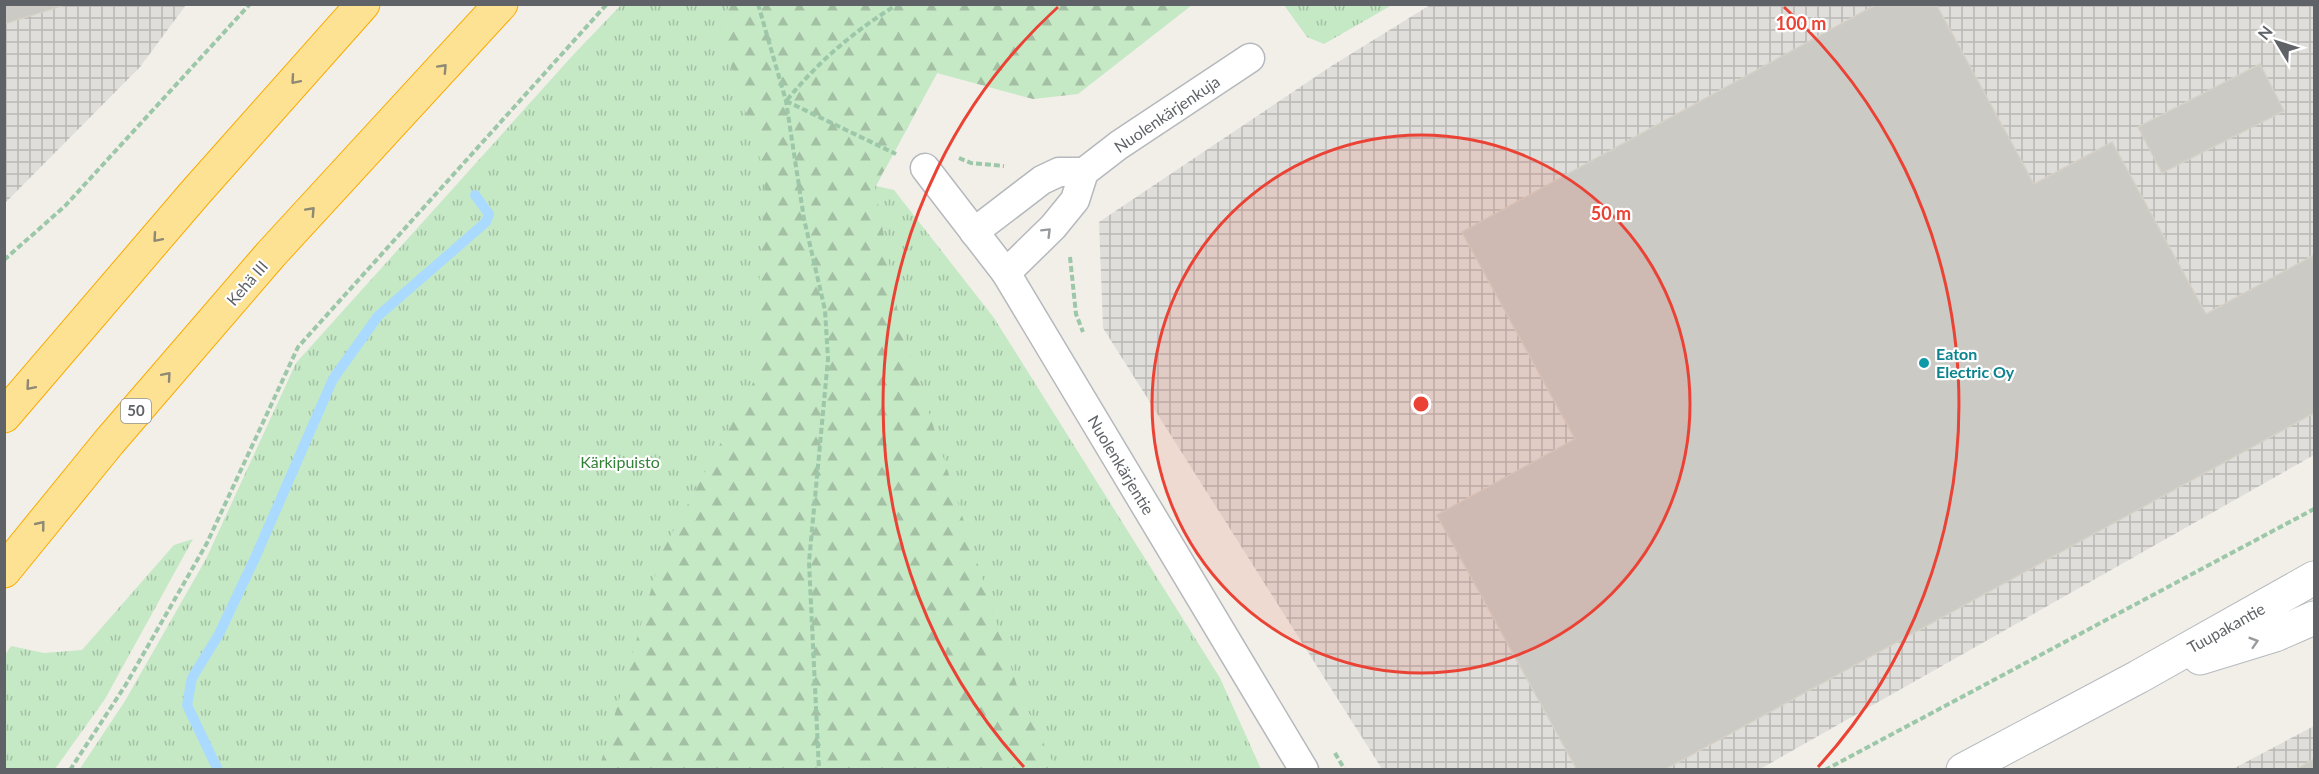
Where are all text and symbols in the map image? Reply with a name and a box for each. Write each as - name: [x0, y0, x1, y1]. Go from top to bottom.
- text: 100 m: [1776, 12, 1826, 34]
- north arrow: [2247, 12, 2307, 72]
- text: N: [2254, 22, 2276, 43]
- one-way arrow: [436, 64, 447, 74]
- street label: Nuolenkärjenkuja: [1110, 71, 1223, 156]
- one-way arrow: [291, 73, 302, 83]
- text: 50 m: [1591, 202, 1631, 224]
- one-way arrow: [304, 207, 315, 218]
- one-way arrow: [1041, 228, 1051, 239]
- one-way arrow: [153, 231, 164, 242]
- street label: Kehä III: [222, 256, 271, 309]
- place label: Eaton Electric Oy: [1936, 344, 2015, 381]
- marker: Eaton Electric Oy: [1917, 356, 1931, 370]
- one-way arrow: [159, 372, 170, 383]
- one-way arrow: [26, 379, 37, 390]
- centre of rings: [1411, 394, 1431, 414]
- road number: 50: [121, 399, 151, 423]
- street label: Nuolenkärjentie: [1084, 412, 1159, 518]
- park label: Kärkipuisto: [580, 452, 660, 471]
- one-way arrow: [34, 521, 45, 532]
- street label: Tuupakantie: [2184, 598, 2268, 657]
- one-way arrow: [2248, 637, 2259, 649]

